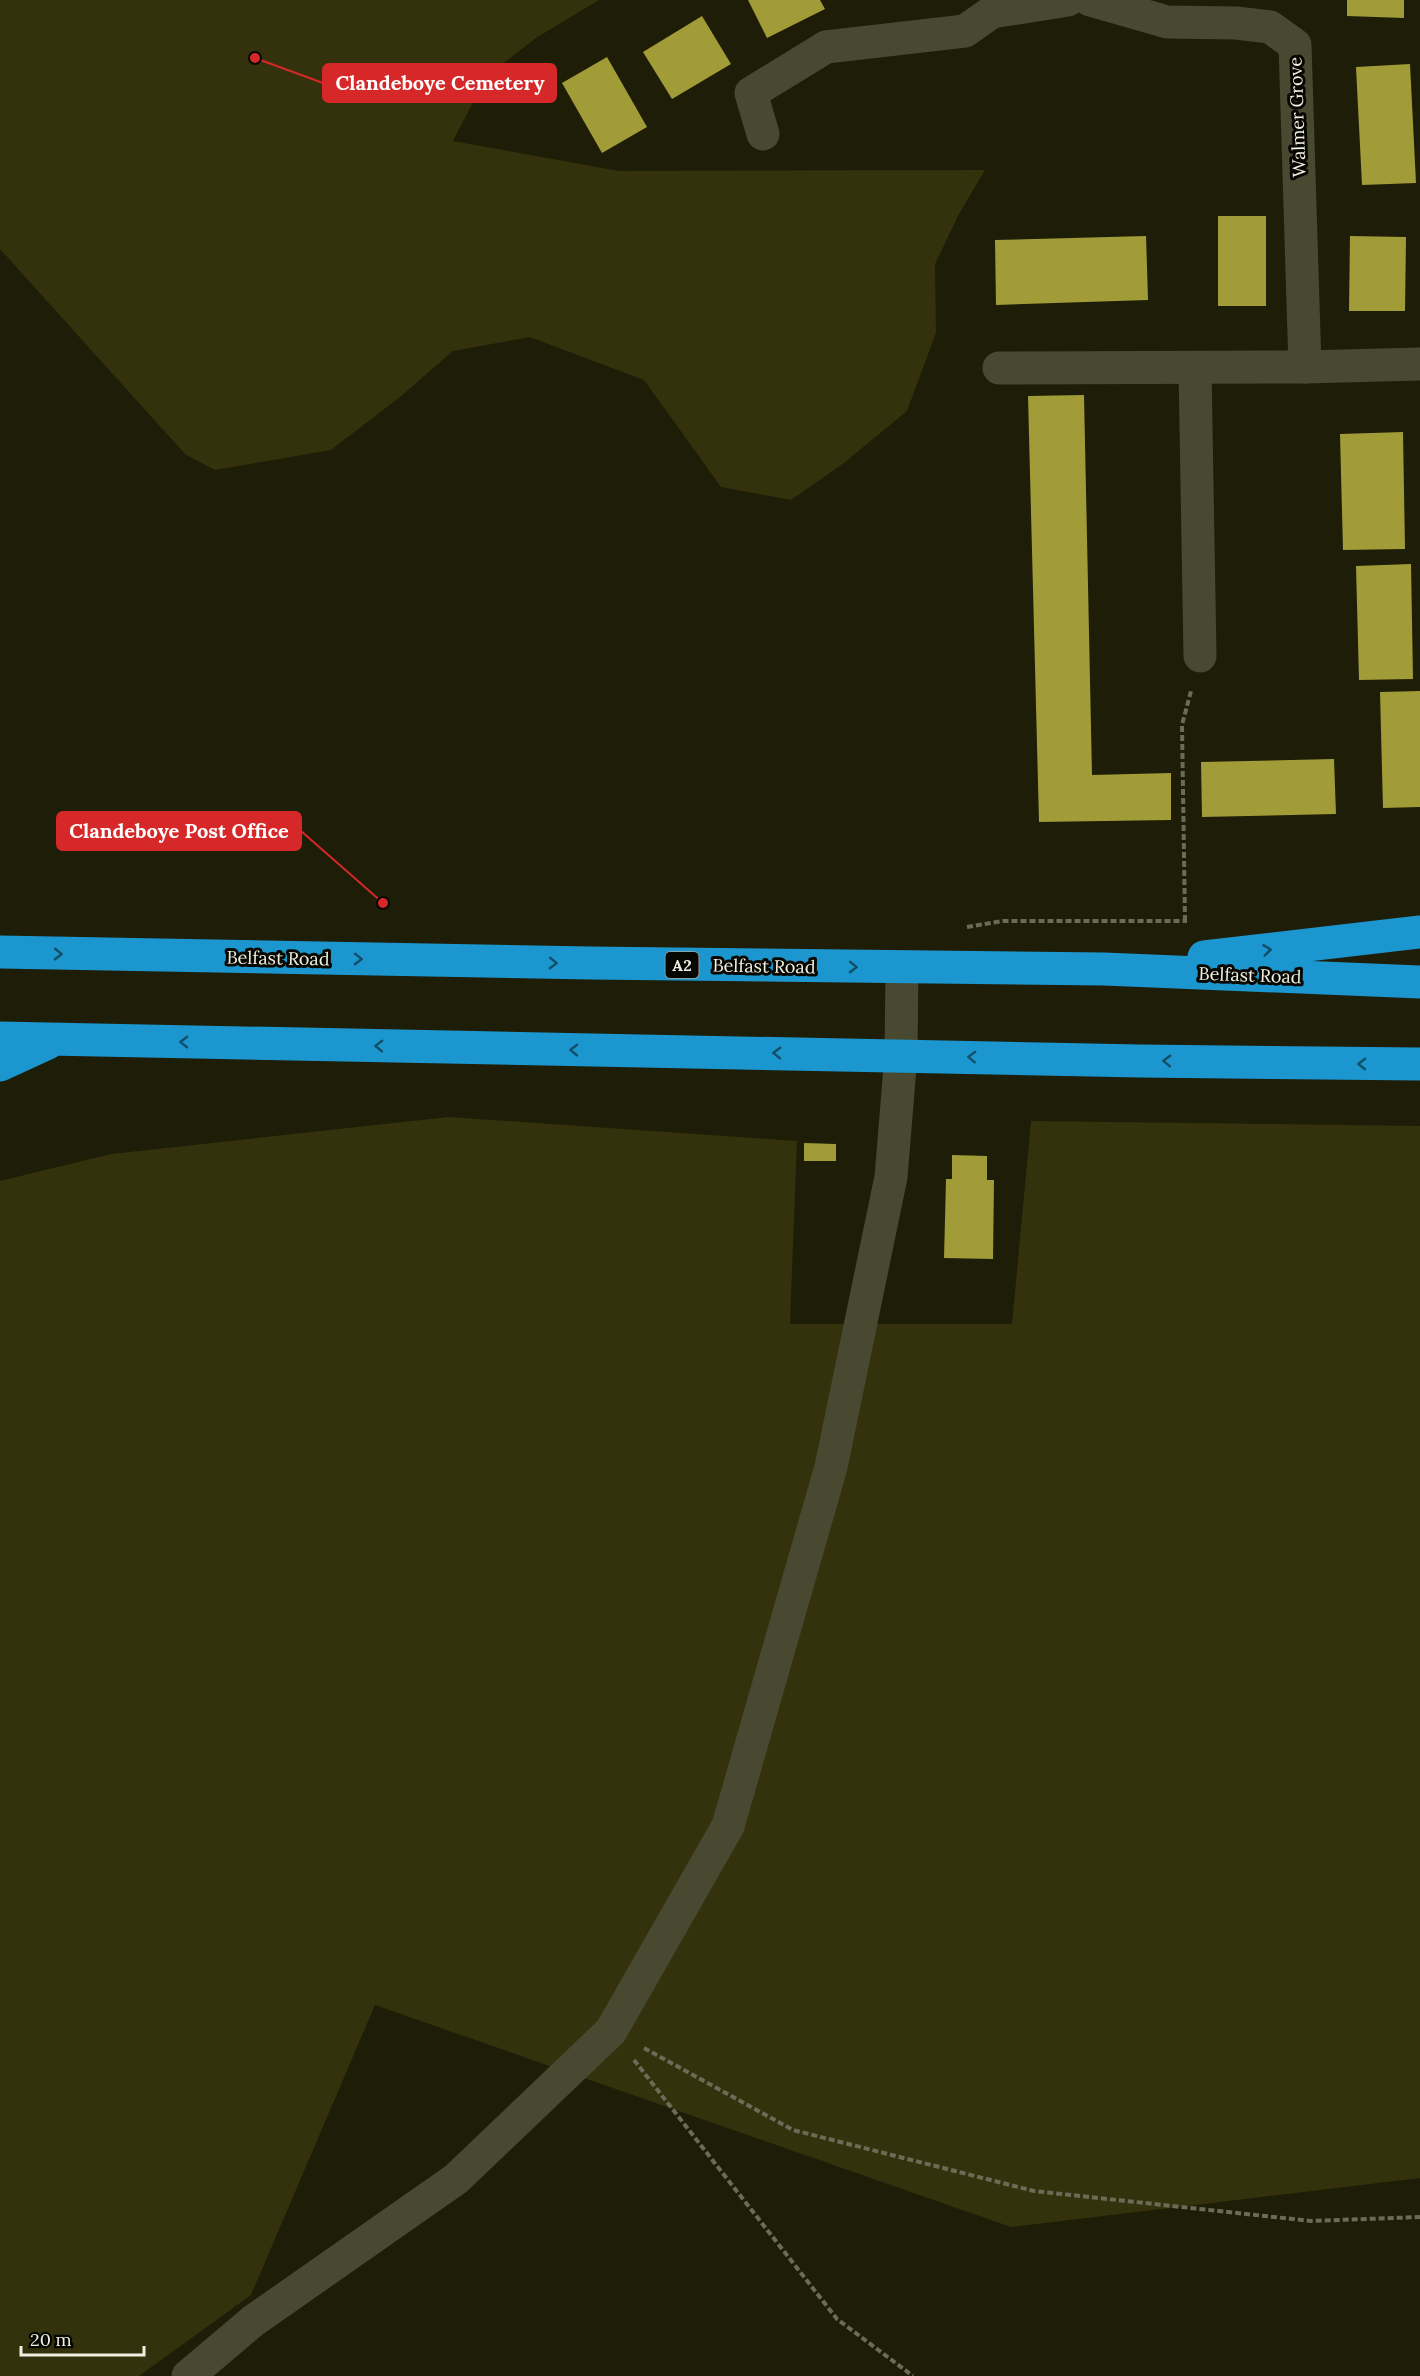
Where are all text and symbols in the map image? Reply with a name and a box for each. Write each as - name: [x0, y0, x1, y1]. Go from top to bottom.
- street label: Walmer Grove: [1283, 56, 1311, 178]
- callout: Clandeboye Cemetery: [323, 64, 556, 102]
- text: Clandeboye Cemetery: [335, 70, 545, 95]
- callout: Clandeboye Post Office: [57, 812, 301, 850]
- text: Clandeboye Post Office: [69, 818, 289, 843]
- one-way arrow: [1262, 944, 1271, 957]
- street label: Belfast Road: [226, 946, 330, 970]
- one-way arrow: [54, 947, 63, 960]
- road number: A2: [666, 952, 698, 978]
- one-way arrow: [354, 953, 363, 965]
- street label: Belfast Road: [712, 954, 816, 978]
- one-way arrow: [549, 956, 558, 969]
- one-way arrow: [849, 961, 858, 973]
- street label: Belfast Road: [1198, 962, 1302, 988]
- one-way arrow: [180, 1035, 189, 1048]
- one-way arrow: [375, 1040, 384, 1052]
- one-way arrow: [570, 1043, 579, 1056]
- one-way arrow: [772, 1047, 781, 1059]
- one-way arrow: [967, 1051, 976, 1063]
- one-way arrow: [1162, 1055, 1171, 1067]
- one-way arrow: [1357, 1058, 1366, 1070]
- scale bar: [21, 2319, 144, 2357]
- text: 20 m: [30, 2328, 72, 2351]

